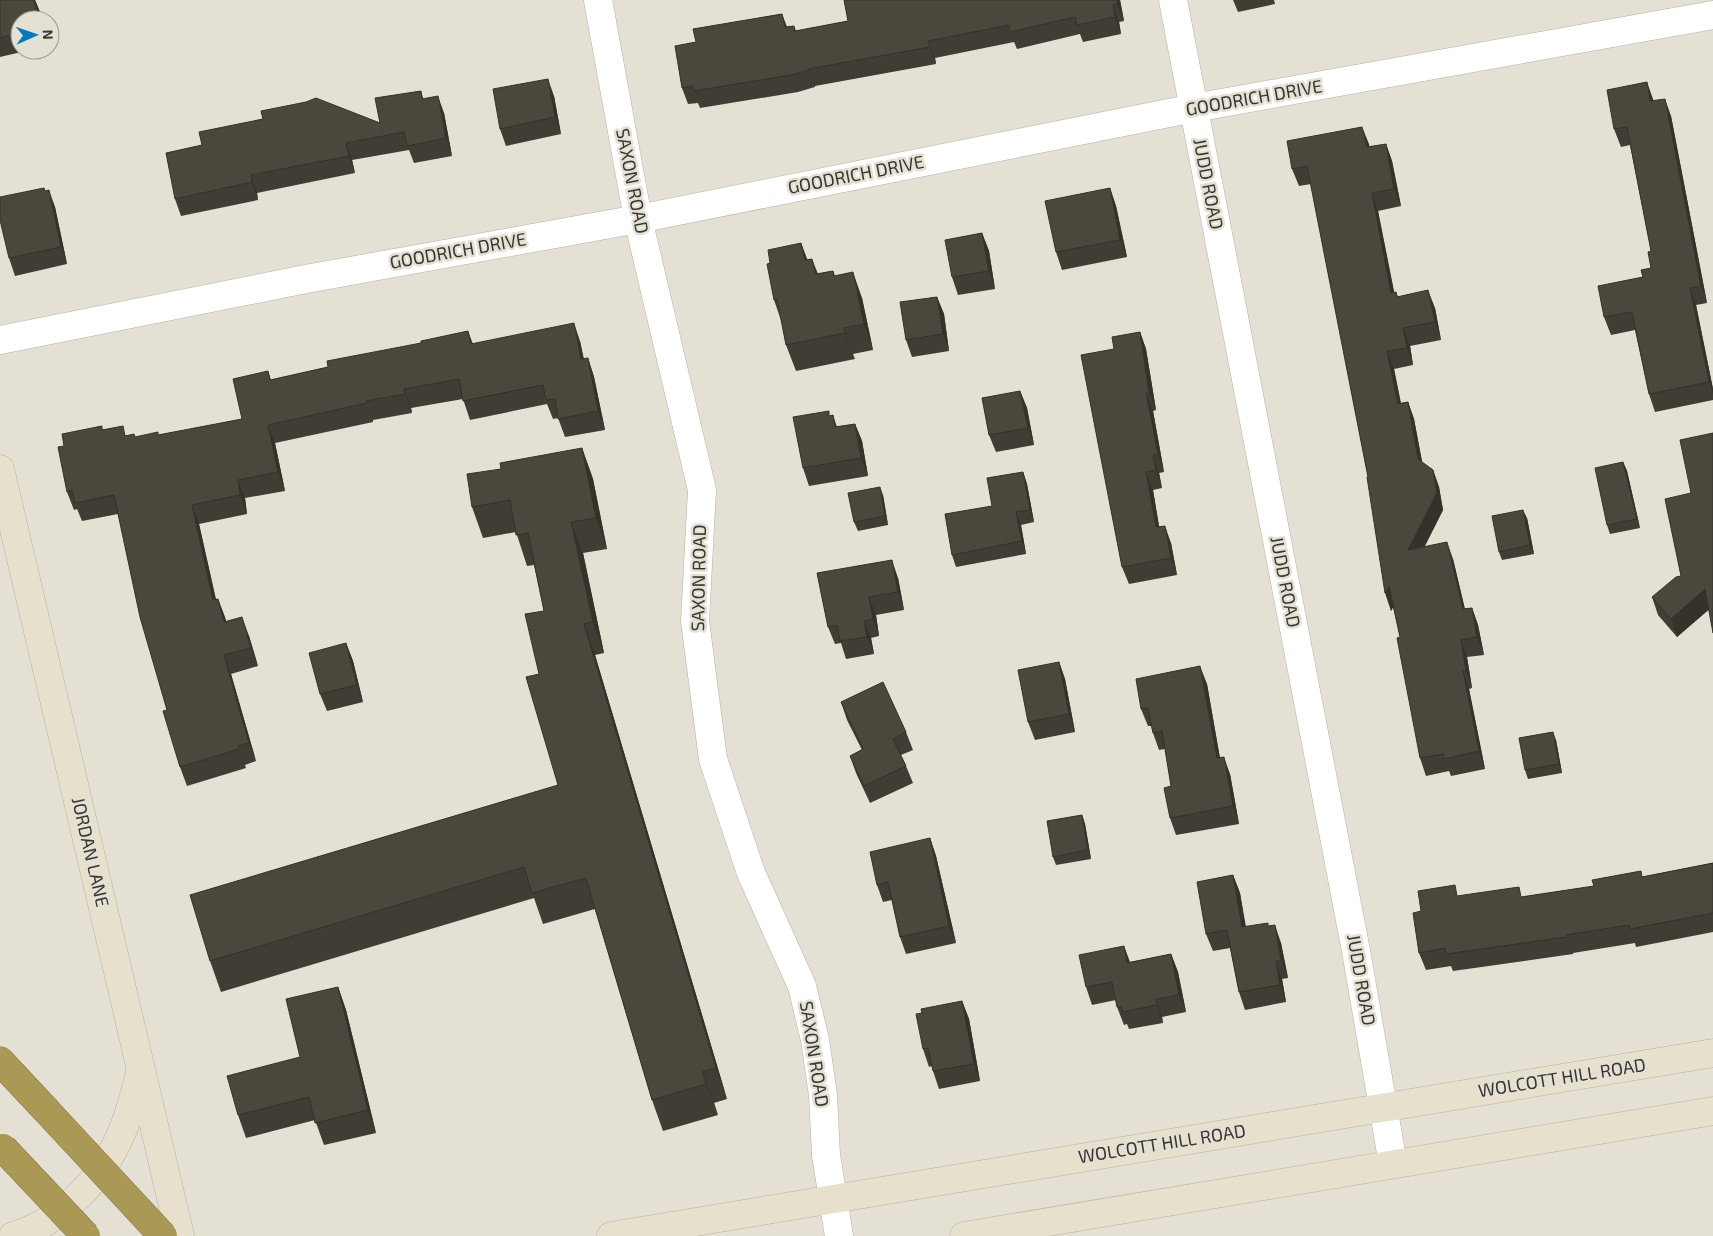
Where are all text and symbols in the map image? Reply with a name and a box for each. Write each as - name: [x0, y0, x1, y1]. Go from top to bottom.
- north arrow: [10, 10, 60, 60]
- text: N: [40, 29, 57, 40]
- street label: GOODRICH DRIVE: [1184, 74, 1324, 120]
- street label: SAXON ROAD: [612, 126, 654, 235]
- street label: JUDD ROAD: [1189, 136, 1229, 231]
- street label: GOODRICH DRIVE: [786, 150, 926, 198]
- street label: GOODRICH DRIVE: [388, 227, 528, 273]
- street label: SAXON ROAD: [686, 524, 710, 632]
- street label: JUDD ROAD: [1266, 534, 1306, 629]
- street label: JORDAN LANE: [68, 795, 114, 909]
- street label: JUDD ROAD: [1343, 932, 1381, 1027]
- street label: SAXON ROAD: [796, 999, 834, 1108]
- street label: WOLCOTT HILL ROAD: [1476, 1053, 1647, 1101]
- street label: WOLCOTT HILL ROAD: [1076, 1119, 1247, 1167]

